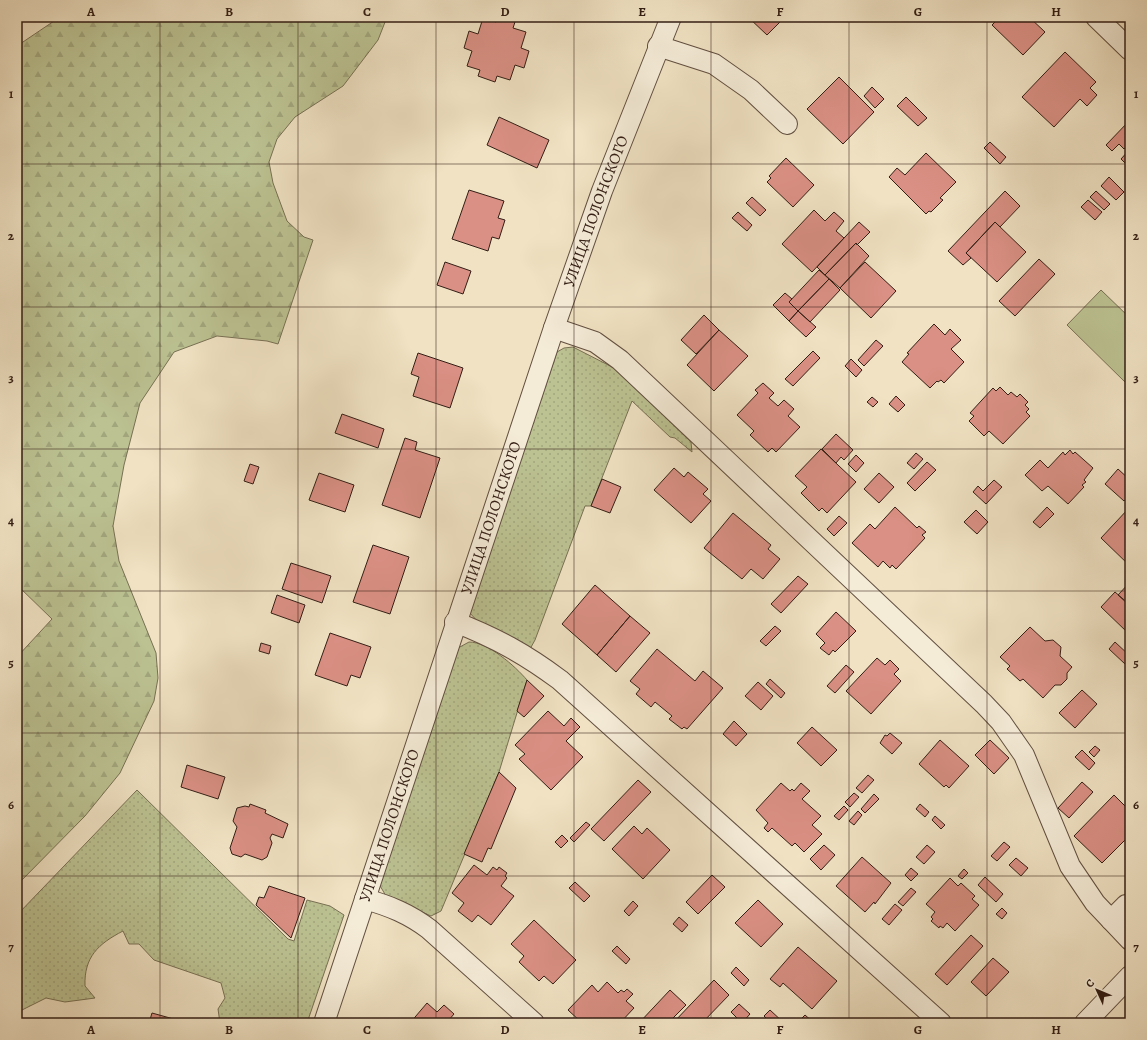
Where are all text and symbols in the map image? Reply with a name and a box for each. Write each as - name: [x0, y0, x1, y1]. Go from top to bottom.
- text: A: [86, 3, 96, 20]
- text: B: [225, 3, 233, 20]
- text: C: [363, 3, 371, 20]
- text: D: [500, 3, 510, 20]
- text: E: [638, 3, 646, 20]
- text: F: [777, 3, 784, 20]
- text: G: [914, 3, 922, 20]
- text: H: [1051, 3, 1061, 20]
- text: 1: [9, 85, 14, 102]
- text: 1: [1134, 85, 1139, 102]
- street label: УЛИЦА ПОЛОНСКОГО: [558, 132, 634, 290]
- text: 2: [8, 227, 15, 244]
- text: 2: [1133, 227, 1140, 244]
- text: 3: [8, 369, 14, 386]
- text: 3: [1133, 369, 1139, 386]
- street label: УЛИЦА ПОЛОНСКОГО: [456, 438, 527, 597]
- text: 4: [8, 512, 14, 529]
- text: 4: [1133, 512, 1139, 529]
- text: 5: [8, 654, 14, 671]
- text: 5: [1133, 654, 1139, 671]
- street label: УЛИЦА ПОЛОНСКОГО: [354, 746, 425, 905]
- text: 6: [8, 796, 14, 813]
- text: 6: [1133, 796, 1139, 813]
- text: 7: [8, 938, 14, 955]
- text: 7: [1133, 938, 1139, 955]
- north arrow: [1077, 970, 1117, 1010]
- text: С: [1082, 976, 1098, 991]
- text: A: [86, 1021, 96, 1038]
- text: B: [225, 1021, 233, 1038]
- text: C: [363, 1021, 371, 1038]
- text: D: [500, 1021, 510, 1038]
- text: E: [638, 1021, 646, 1038]
- text: F: [777, 1021, 784, 1038]
- text: G: [914, 1021, 922, 1038]
- text: H: [1051, 1021, 1061, 1038]

